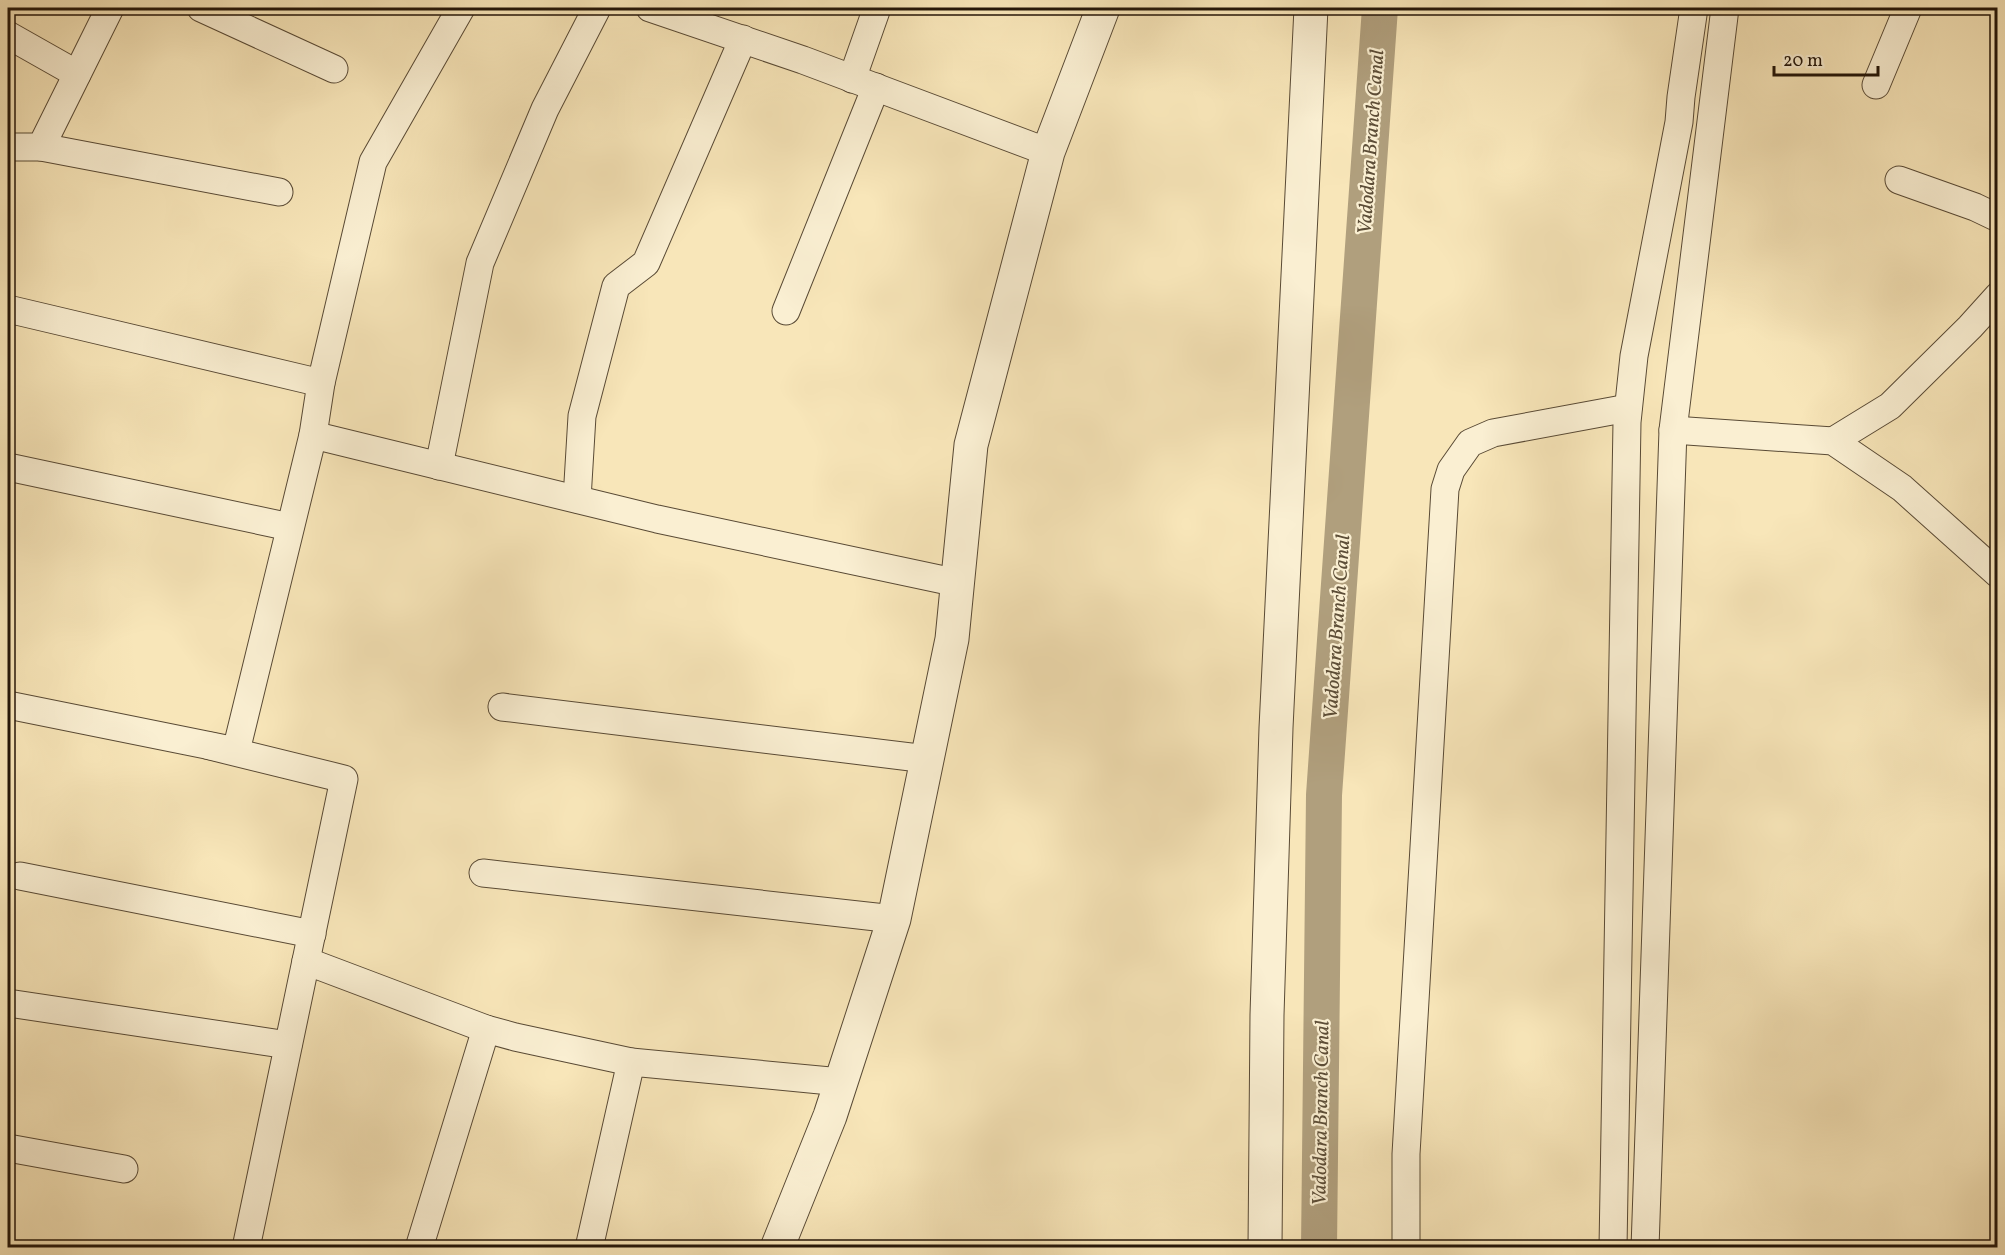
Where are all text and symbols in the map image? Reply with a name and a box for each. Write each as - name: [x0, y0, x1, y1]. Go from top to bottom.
- scale bar: [1774, 39, 1878, 77]
- water label: Vadodara Branch Canal: [1352, 49, 1392, 236]
- text: 20 m: [1783, 49, 1823, 74]
- water label: Vadodara Branch Canal: [1318, 534, 1358, 721]
- water label: Vadodara Branch Canal: [1306, 1020, 1338, 1206]

